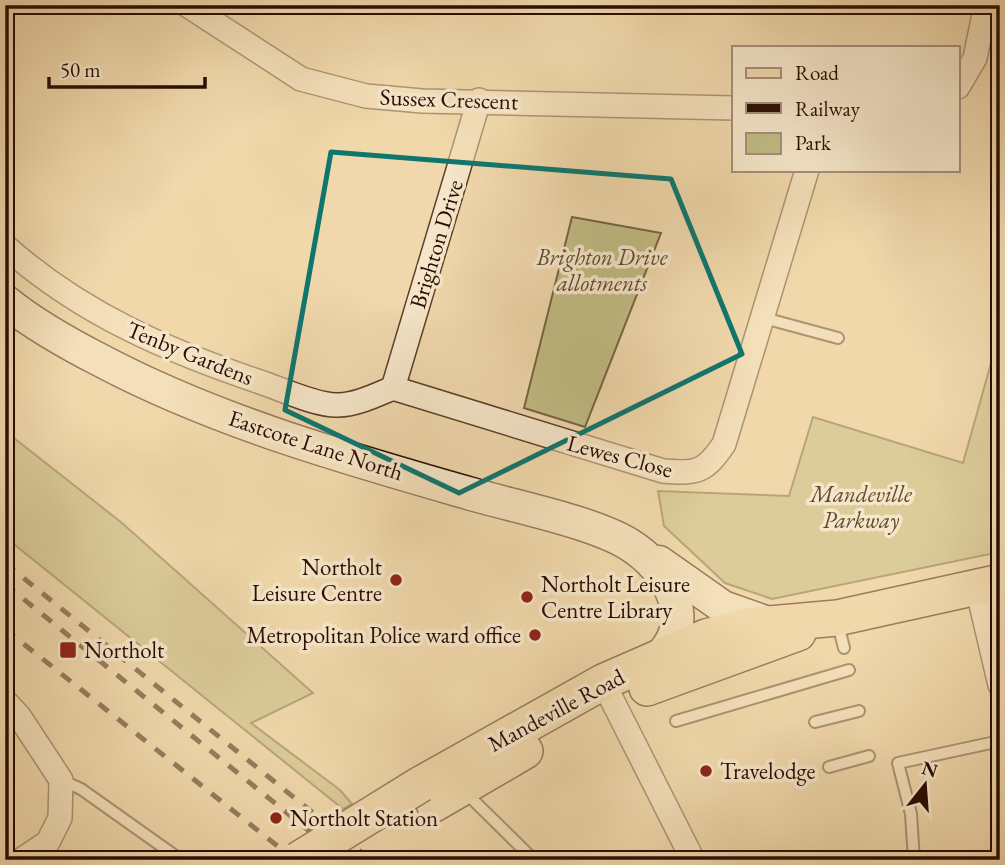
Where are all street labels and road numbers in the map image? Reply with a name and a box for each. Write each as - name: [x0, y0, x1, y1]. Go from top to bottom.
- street label: Sussex Crescent: [379, 82, 519, 116]
- street label: Brighton Drive: [402, 176, 470, 312]
- street label: Tenby Gardens: [122, 314, 258, 392]
- street label: Eastcote Lane North: [225, 403, 407, 487]
- street label: Lewes Close: [564, 428, 676, 485]
- street label: Mandeville Road: [482, 661, 630, 759]

